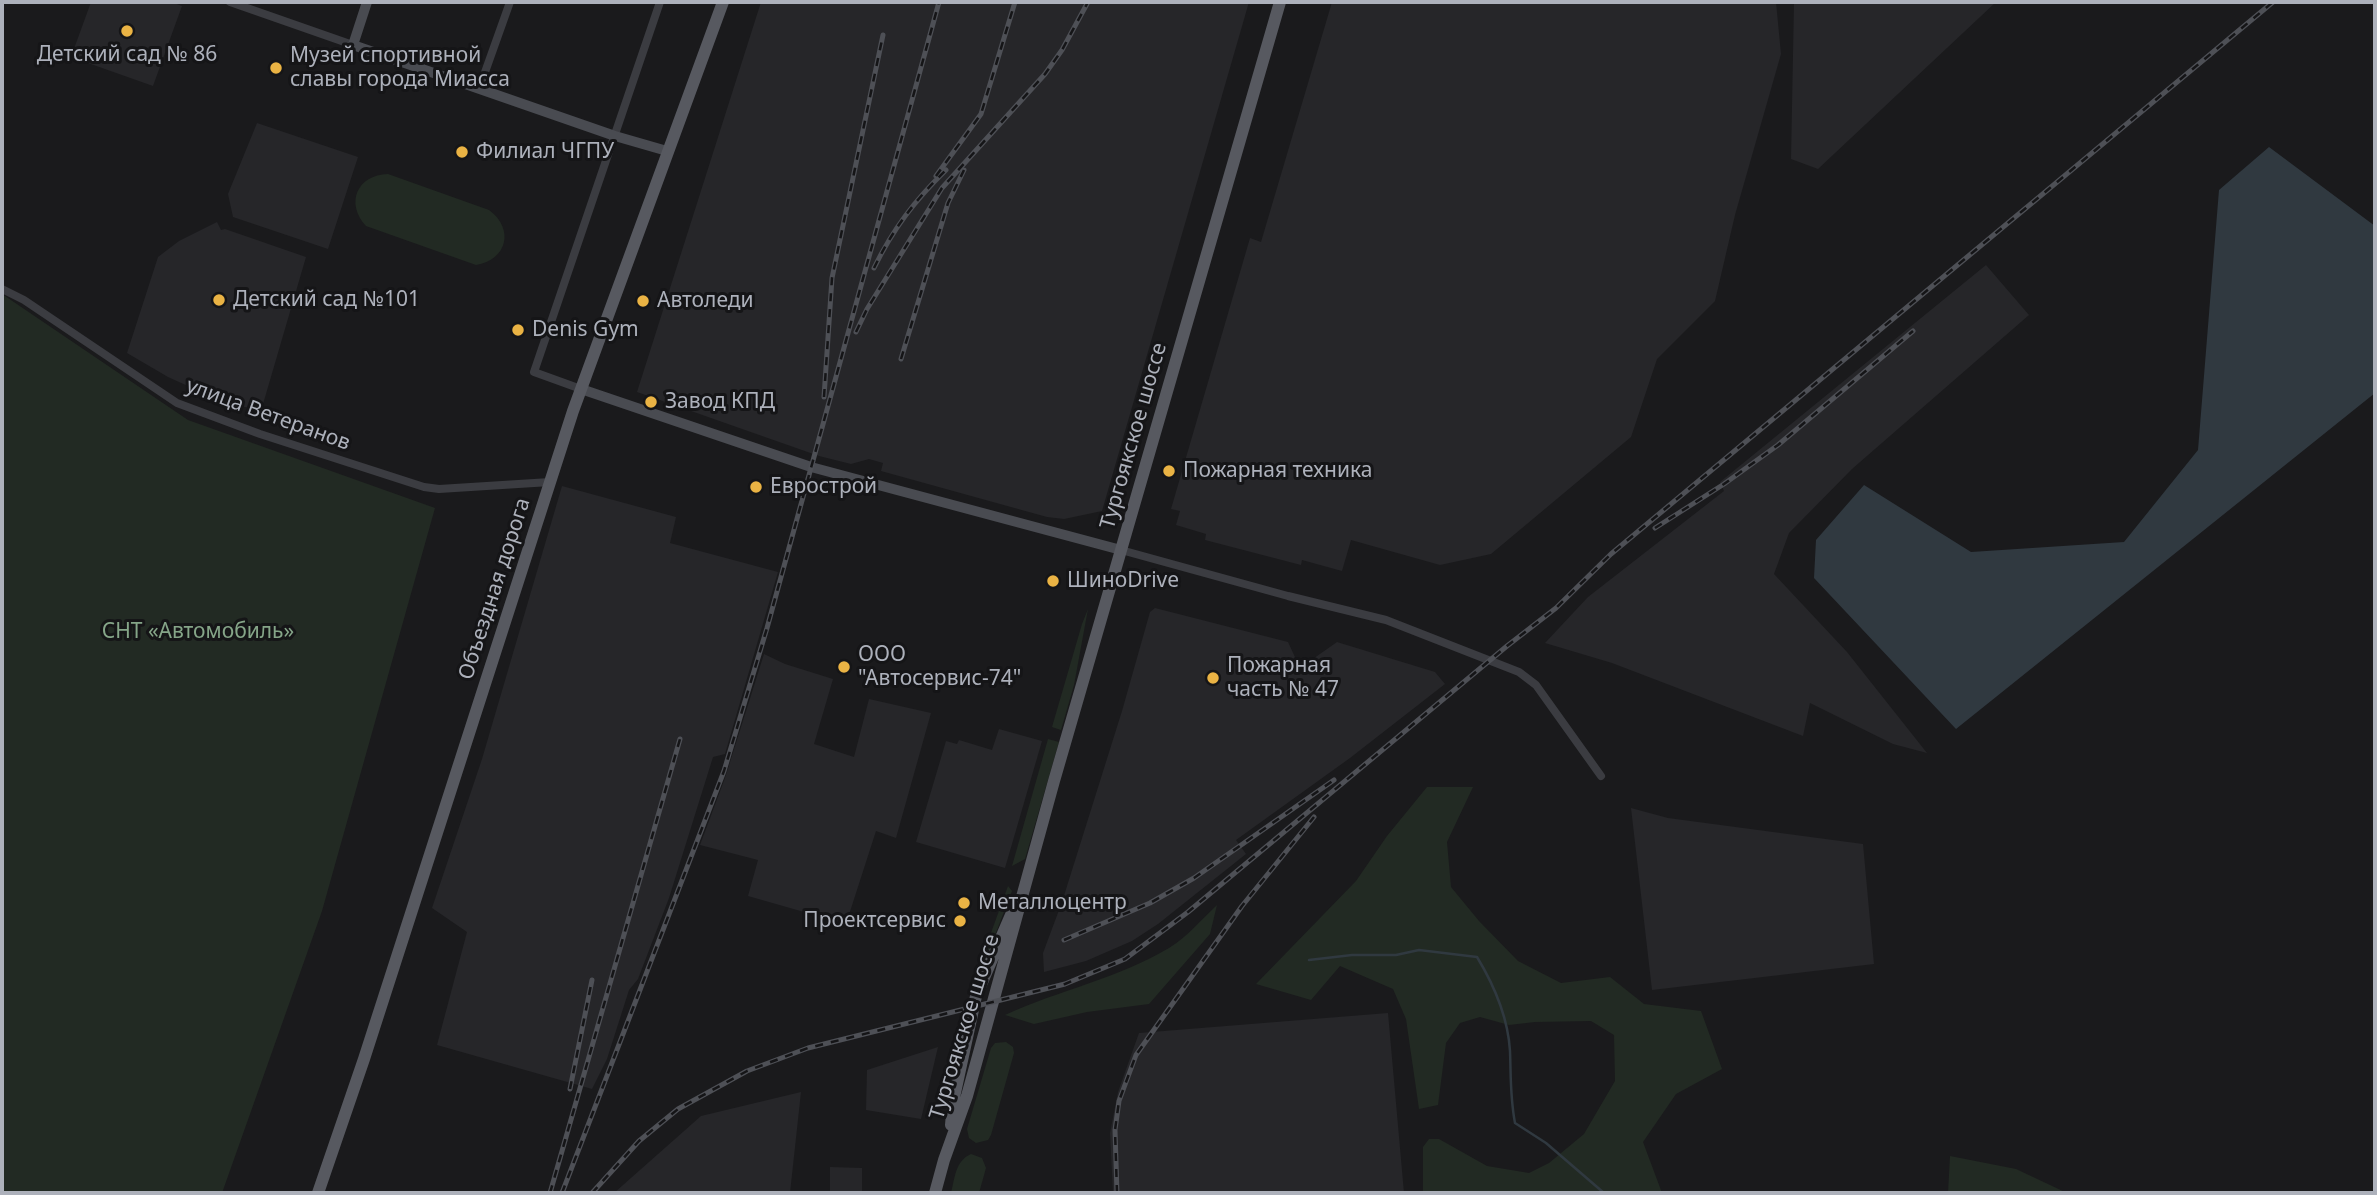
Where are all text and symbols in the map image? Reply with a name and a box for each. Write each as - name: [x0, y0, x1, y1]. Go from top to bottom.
- marker: Детский сад № 86: [119, 23, 135, 39]
- place label: Детский сад № 86: [37, 42, 217, 68]
- place label: Музей спортивной славы города Миасса: [290, 43, 510, 93]
- marker: Музей спортивной славы города Миасса: [268, 60, 284, 76]
- place label: Филиал ЧГПУ: [476, 139, 614, 165]
- marker: Филиал ЧГПУ: [454, 144, 470, 160]
- place label: Детский сад №101: [233, 287, 420, 313]
- place label: Автоледи: [657, 288, 754, 314]
- marker: Детский сад №101: [211, 292, 227, 308]
- marker: Автоледи: [635, 293, 651, 309]
- place label: Denis Gym: [532, 317, 639, 343]
- marker: Denis Gym: [510, 322, 526, 338]
- street label: Тургоякское шоссе: [1095, 340, 1173, 532]
- street label: улица Ветеранов: [183, 374, 353, 456]
- place label: Завод КПД: [665, 389, 775, 415]
- marker: Завод КПД: [643, 394, 659, 410]
- place label: Пожарная техника: [1183, 458, 1372, 484]
- marker: Пожарная техника: [1161, 463, 1177, 479]
- place label: Еврострой: [770, 474, 877, 500]
- marker: Еврострой: [748, 479, 764, 495]
- street label: Объездная дорога: [454, 495, 536, 683]
- place label: ШиноDrive: [1067, 568, 1179, 594]
- marker: ШиноDrive: [1045, 573, 1061, 589]
- park label: СНТ «Автомобиль»: [102, 619, 294, 645]
- place label: ООО "Автосервис-74": [858, 642, 1021, 692]
- place label: Пожарная часть № 47: [1227, 653, 1339, 703]
- marker: ООО "Автосервис-74": [836, 659, 852, 675]
- marker: Пожарная часть № 47: [1205, 670, 1221, 686]
- place label: Металлоцентр: [978, 890, 1127, 916]
- marker: Металлоцентр: [956, 895, 972, 911]
- place label: Проектсервис: [803, 908, 946, 934]
- marker: Проектсервис: [952, 913, 968, 929]
- street label: Тургоякское шоссе: [925, 931, 1005, 1123]

